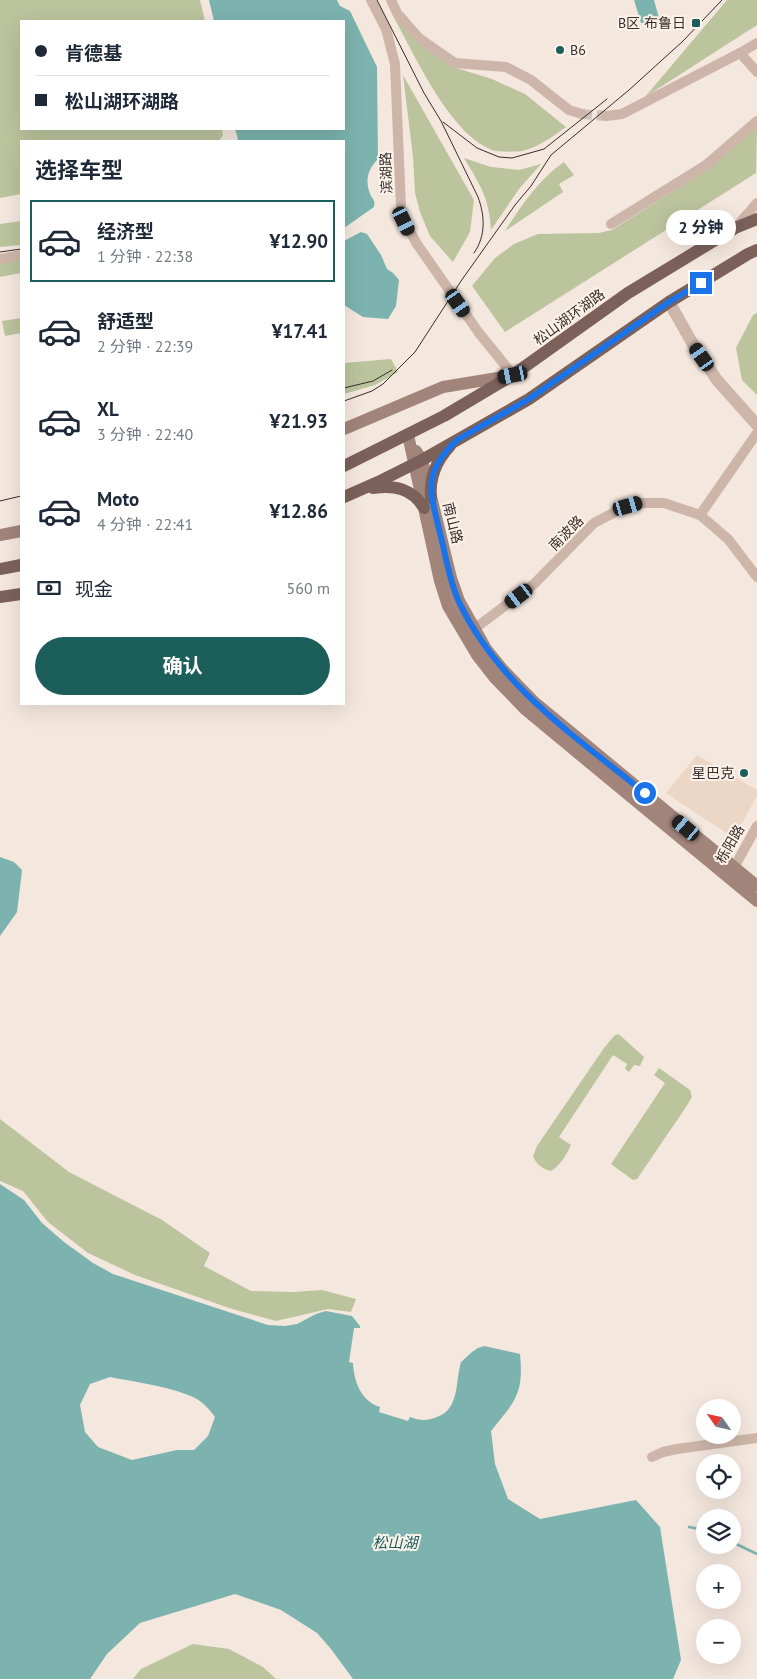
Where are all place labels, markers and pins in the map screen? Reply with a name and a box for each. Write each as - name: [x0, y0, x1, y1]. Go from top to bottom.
- place label: B区 布鲁日: [618, 14, 686, 32]
- marker: B区 布鲁日: [690, 17, 702, 29]
- place label: B6: [570, 41, 586, 59]
- marker: B6: [554, 44, 566, 56]
- place label: 星巴克: [692, 764, 734, 782]
- marker: 星巴克: [738, 767, 750, 779]

